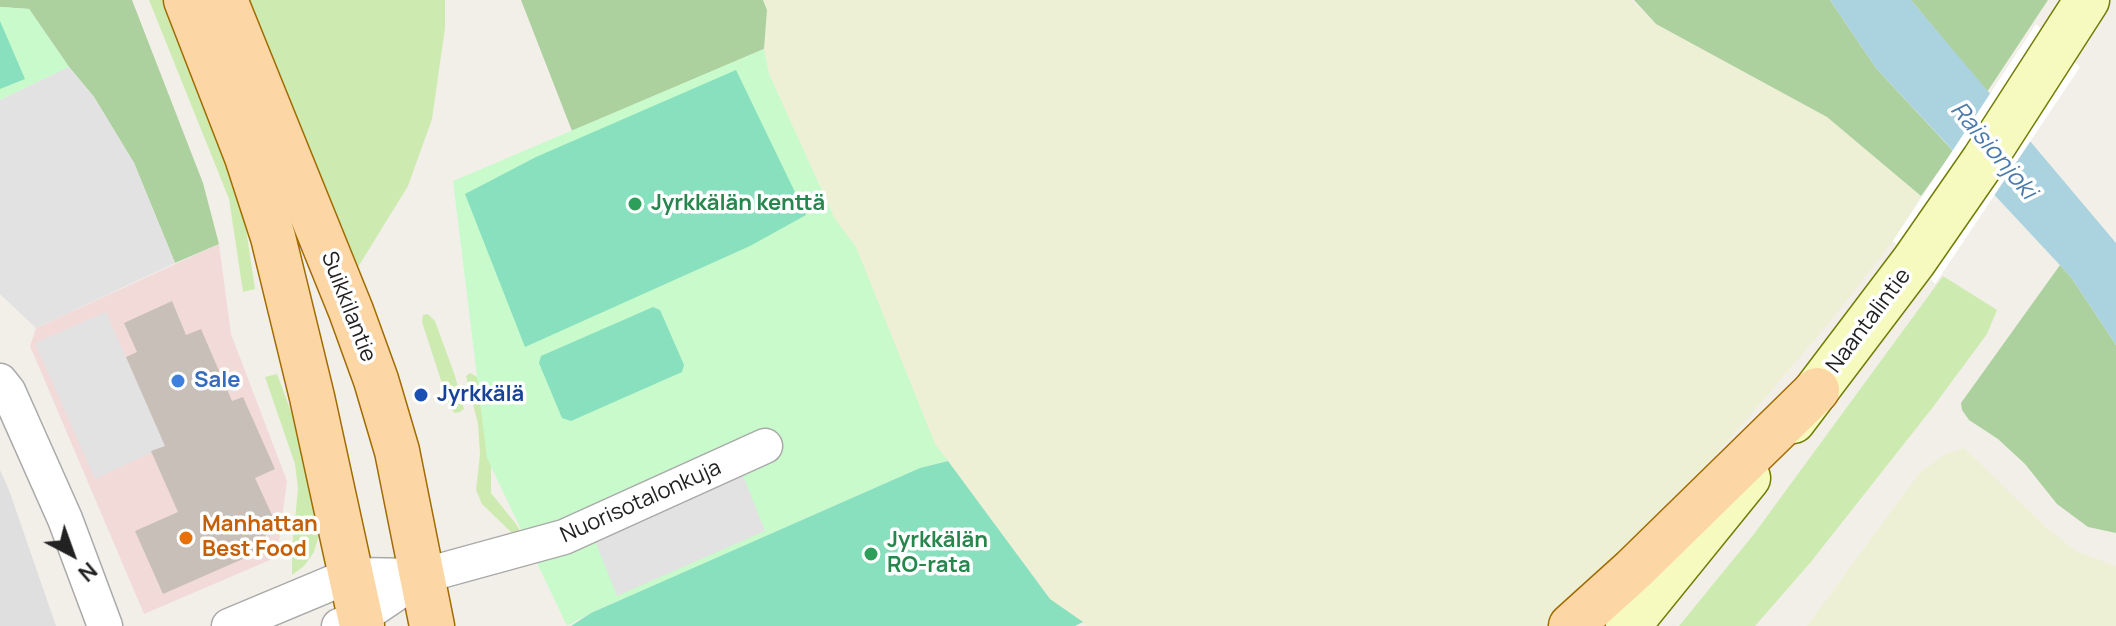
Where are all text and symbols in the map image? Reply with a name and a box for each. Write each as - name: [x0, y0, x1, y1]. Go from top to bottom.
- water label: Raisionjoki: [1944, 96, 2042, 206]
- place label: Jyrkkälän kenttä: [651, 191, 825, 217]
- marker: Jyrkkälän kenttä: [626, 195, 644, 213]
- street label: Suikkilantie: [315, 248, 381, 366]
- street label: Naantalintie: [1821, 264, 1917, 378]
- place label: Sale: [194, 368, 241, 394]
- marker: Sale: [169, 372, 187, 390]
- place label: Jyrkkälä: [437, 382, 524, 408]
- marker: Jyrkkälä: [412, 386, 430, 404]
- street label: Nuorisotalonkuja: [557, 455, 725, 549]
- place label: Manhattan Best Food: [202, 512, 318, 564]
- north arrow: [32, 514, 112, 594]
- place label: Jyrkkälän RO-rata: [887, 528, 988, 580]
- marker: Manhattan Best Food: [177, 529, 195, 547]
- marker: Jyrkkälän RO-rata: [862, 545, 880, 563]
- text: N: [72, 556, 104, 589]

